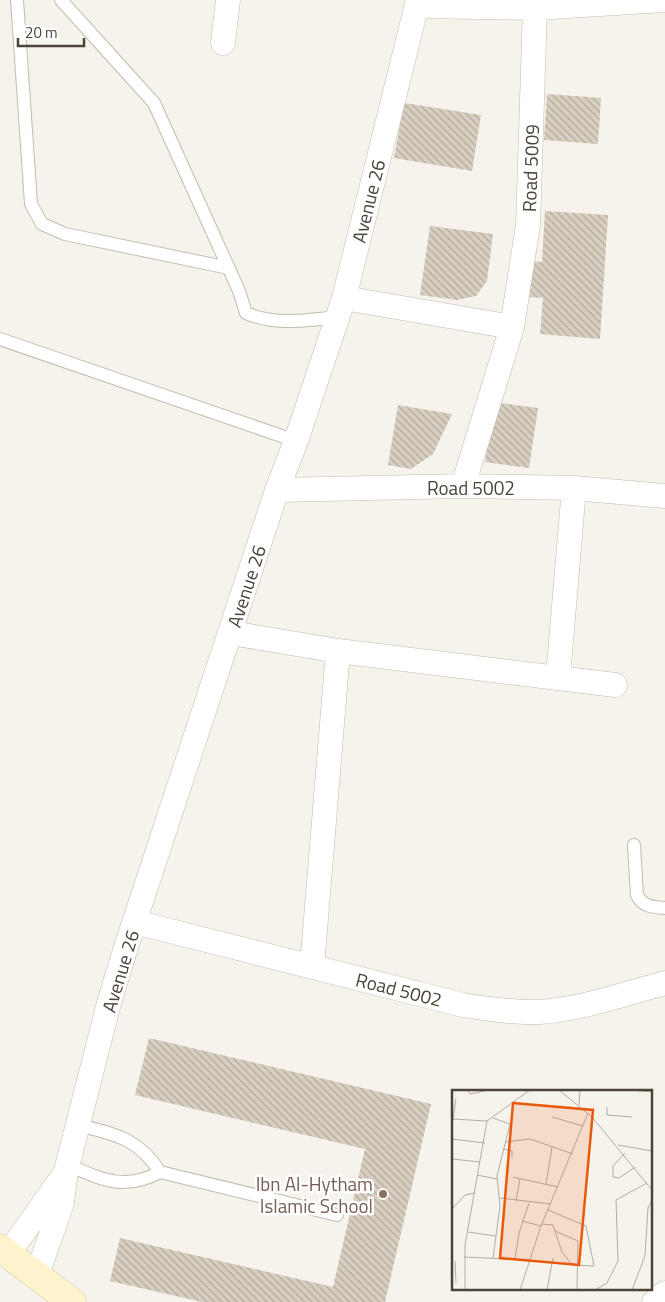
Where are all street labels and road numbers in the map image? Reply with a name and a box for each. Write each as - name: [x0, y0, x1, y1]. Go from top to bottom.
- street label: Road 5009: [514, 124, 546, 212]
- street label: Avenue 26: [344, 156, 392, 246]
- street label: Road 5002: [427, 473, 515, 502]
- street label: Avenue 26: [219, 541, 273, 631]
- street label: Avenue 26: [94, 926, 146, 1016]
- street label: Road 5002: [353, 964, 445, 1014]

